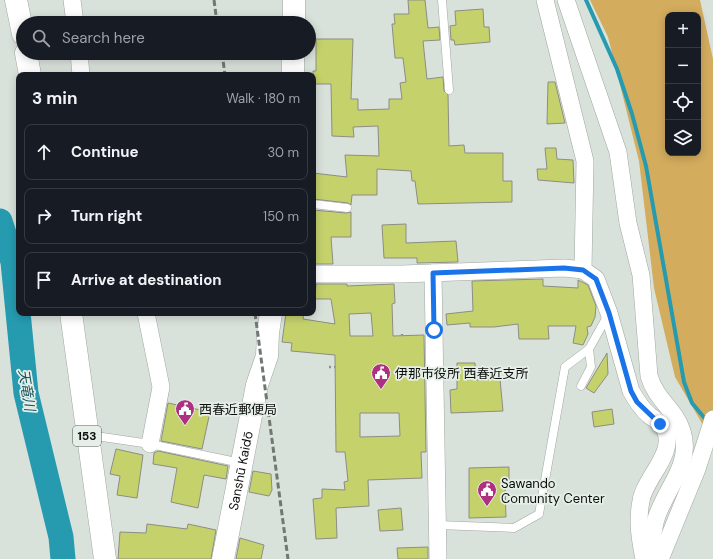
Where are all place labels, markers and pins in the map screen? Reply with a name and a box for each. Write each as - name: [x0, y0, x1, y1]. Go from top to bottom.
- public building icon: 伊那市役所 西春近支所: [370, 362, 392, 390]
- place label: 伊那市役所 西春近支所: [395, 365, 528, 382]
- public building icon: 西春近郵便局: [174, 398, 196, 426]
- place label: 西春近郵便局: [199, 401, 277, 418]
- place label: Sawando Comunity Center: [501, 475, 605, 507]
- public building icon: Sawando Comunity Center: [476, 479, 498, 507]

